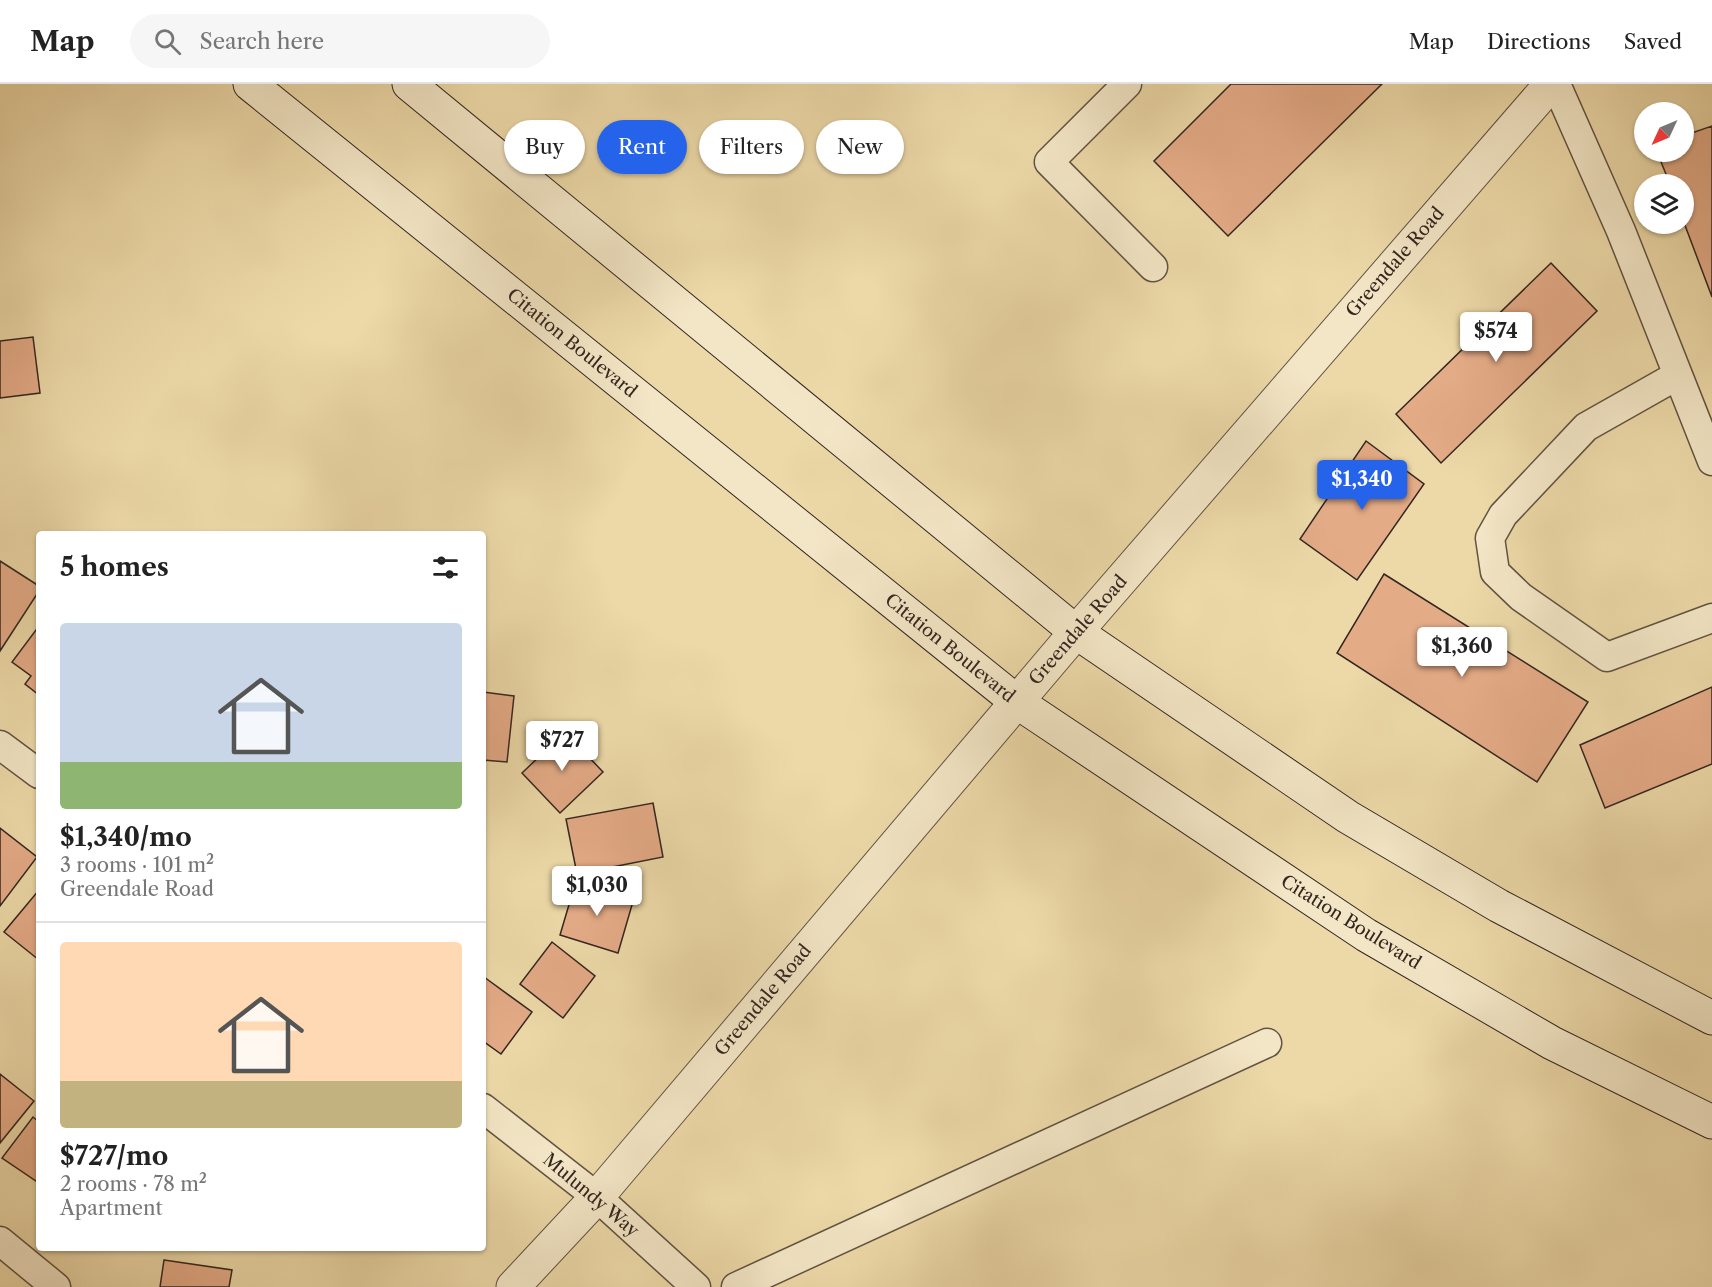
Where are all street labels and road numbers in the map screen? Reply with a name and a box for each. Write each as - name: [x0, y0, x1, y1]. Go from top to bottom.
- street label: Greendale Road: [1341, 203, 1449, 321]
- street label: Citation Boulevard: [503, 284, 641, 402]
- street label: Greendale Road: [1024, 571, 1132, 689]
- street label: Citation Boulevard: [881, 589, 1019, 707]
- street label: Citation Boulevard: [1277, 870, 1425, 974]
- street label: Greendale Road: [710, 940, 816, 1060]
- street label: Mulundy Way: [539, 1149, 644, 1242]

